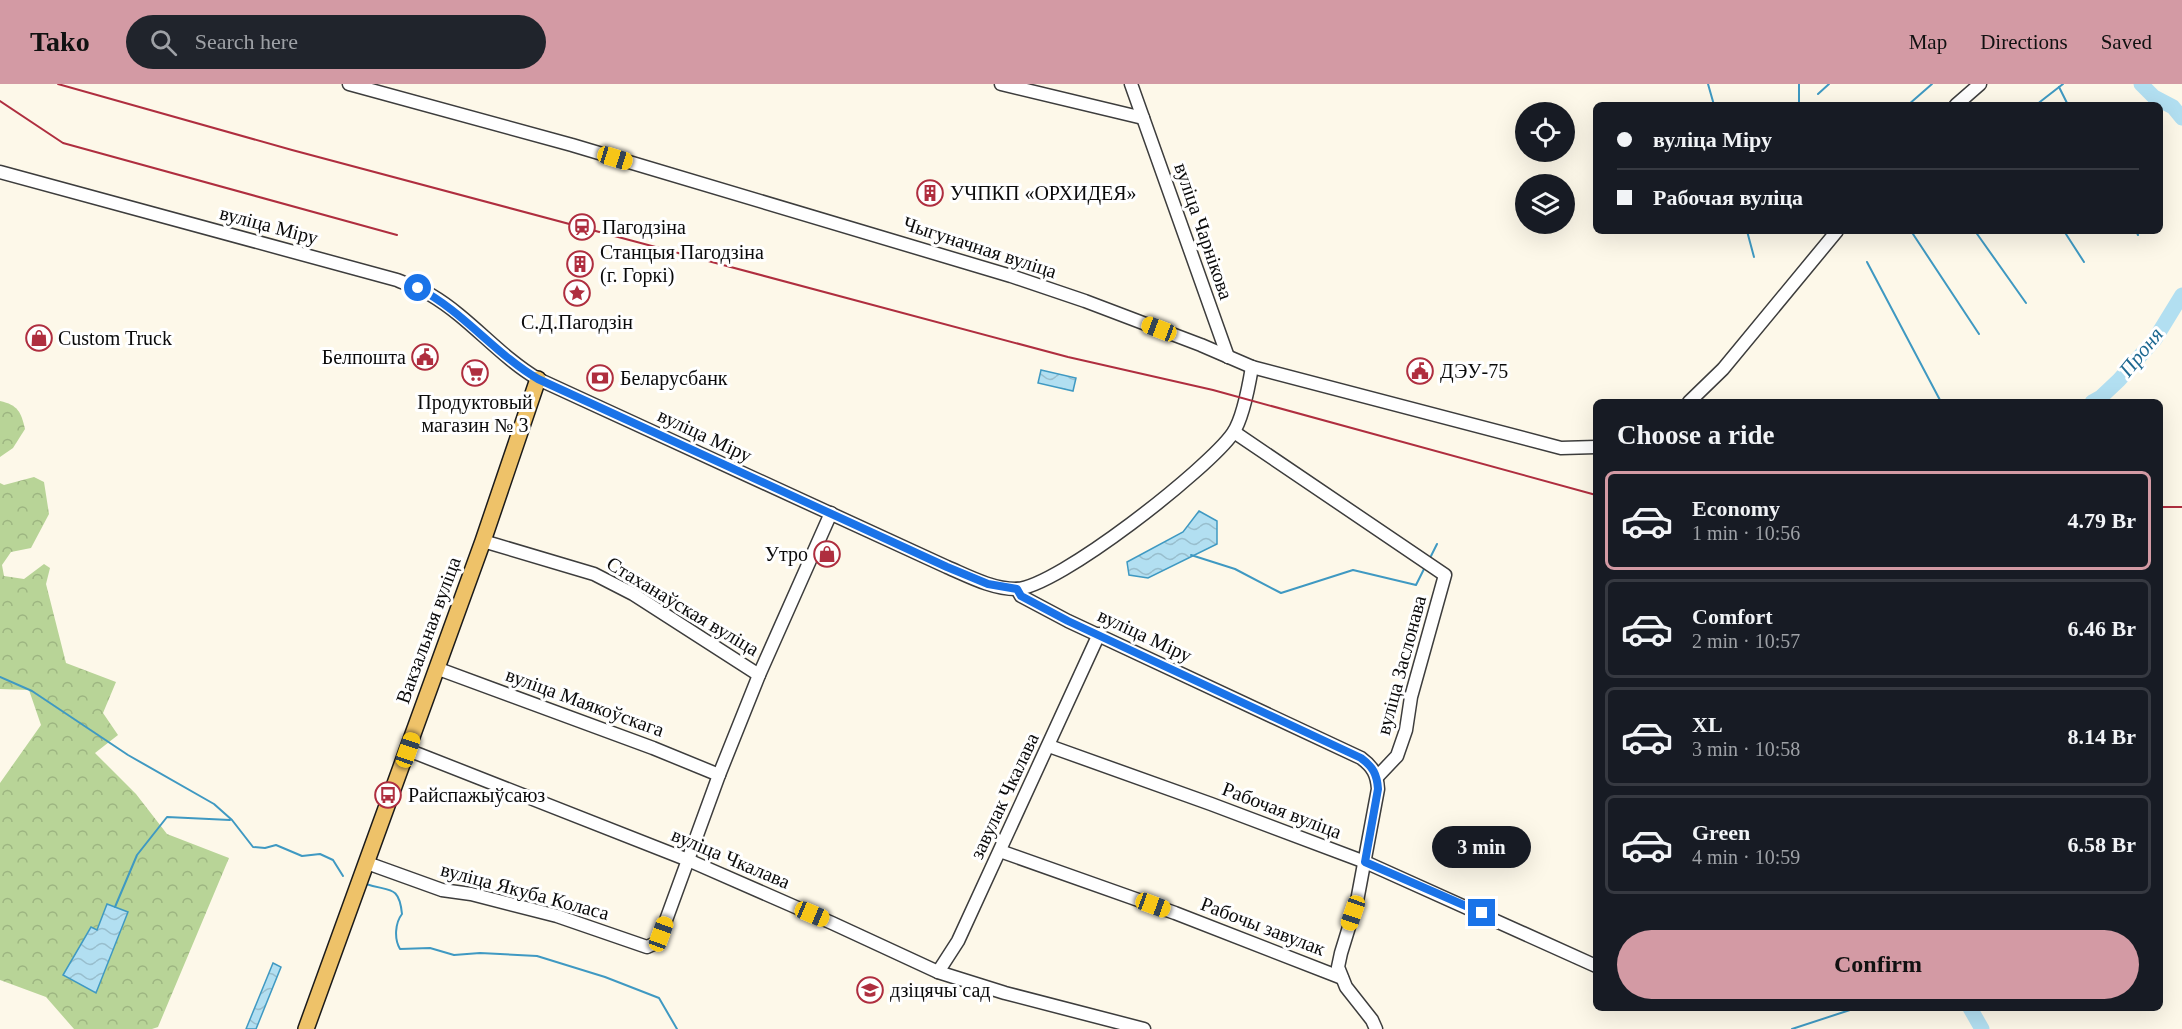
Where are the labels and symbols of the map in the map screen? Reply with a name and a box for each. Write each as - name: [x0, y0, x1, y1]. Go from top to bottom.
- car: [595, 144, 635, 172]
- street label: вуліца Чарнікова: [1169, 160, 1238, 303]
- building icon: УЧПКП «ОРХИДЕЯ»: [915, 178, 945, 208]
- place label: УЧПКП «ОРХИДЕЯ»: [950, 182, 1137, 205]
- street label: вуліца Міру: [217, 201, 321, 250]
- station icon: Пагодзіна: [567, 212, 597, 242]
- street label: Чыгуначная вуліца: [900, 212, 1060, 283]
- place label: Пагодзіна: [602, 216, 686, 239]
- place label: Станцыя Пагодзіна (г. Горкі): [600, 241, 764, 287]
- building icon: Станцыя Пагодзіна (г. Горкі): [565, 249, 595, 279]
- route start: [404, 274, 431, 301]
- place icon: С.Д.Пагодзін: [562, 278, 592, 308]
- place label: С.Д.Пагодзін: [521, 311, 633, 334]
- car: [1139, 314, 1179, 344]
- shop icon: Custom Truck: [24, 323, 54, 353]
- water label: Проня: [2113, 323, 2168, 382]
- place label: Custom Truck: [58, 327, 172, 349]
- public building icon: Белпошта: [410, 342, 440, 372]
- place label: Белпошта: [322, 346, 406, 368]
- public building icon: ДЭУ-75: [1405, 356, 1435, 386]
- supermarket icon: Продуктовый магазин № 3: [460, 358, 490, 388]
- place label: ДЭУ-75: [1440, 360, 1508, 383]
- bank icon: Беларусбанк: [585, 363, 615, 393]
- place label: Беларусбанк: [620, 367, 728, 390]
- place label: Продуктовый магазин № 3: [417, 391, 533, 436]
- street label: вуліца Міру: [654, 404, 755, 467]
- shop icon: Утро: [812, 539, 842, 569]
- place label: Утро: [765, 543, 808, 566]
- street label: Стаханаўская вуліца: [602, 552, 763, 661]
- street label: Вакзальная вуліца: [391, 554, 466, 707]
- street label: вуліца Заслонава: [1372, 593, 1431, 737]
- street label: вуліца Міру: [1094, 604, 1195, 667]
- street label: вуліца Маякоўскага: [503, 663, 667, 742]
- street label: завулак Чкалава: [965, 729, 1044, 863]
- car: [394, 730, 422, 770]
- street label: Рабочая вуліца: [1219, 777, 1345, 844]
- bus stop icon: Райспажыўсаюз: [373, 780, 403, 810]
- place label: Райспажыўсаюз: [408, 784, 545, 807]
- street label: вуліца Чкалава: [668, 823, 794, 894]
- callout: 3 min: [1432, 826, 1532, 868]
- street label: вуліца Якуба Коласа: [438, 858, 612, 925]
- car: [1133, 890, 1173, 920]
- street label: Рабочы завулак: [1197, 892, 1329, 961]
- car: [1339, 893, 1367, 933]
- car: [792, 899, 832, 929]
- route end: [1468, 899, 1495, 926]
- car: [646, 914, 676, 954]
- school or university icon: дзіцячы сад: [855, 975, 885, 1005]
- place label: дзіцячы сад: [890, 979, 990, 1002]

